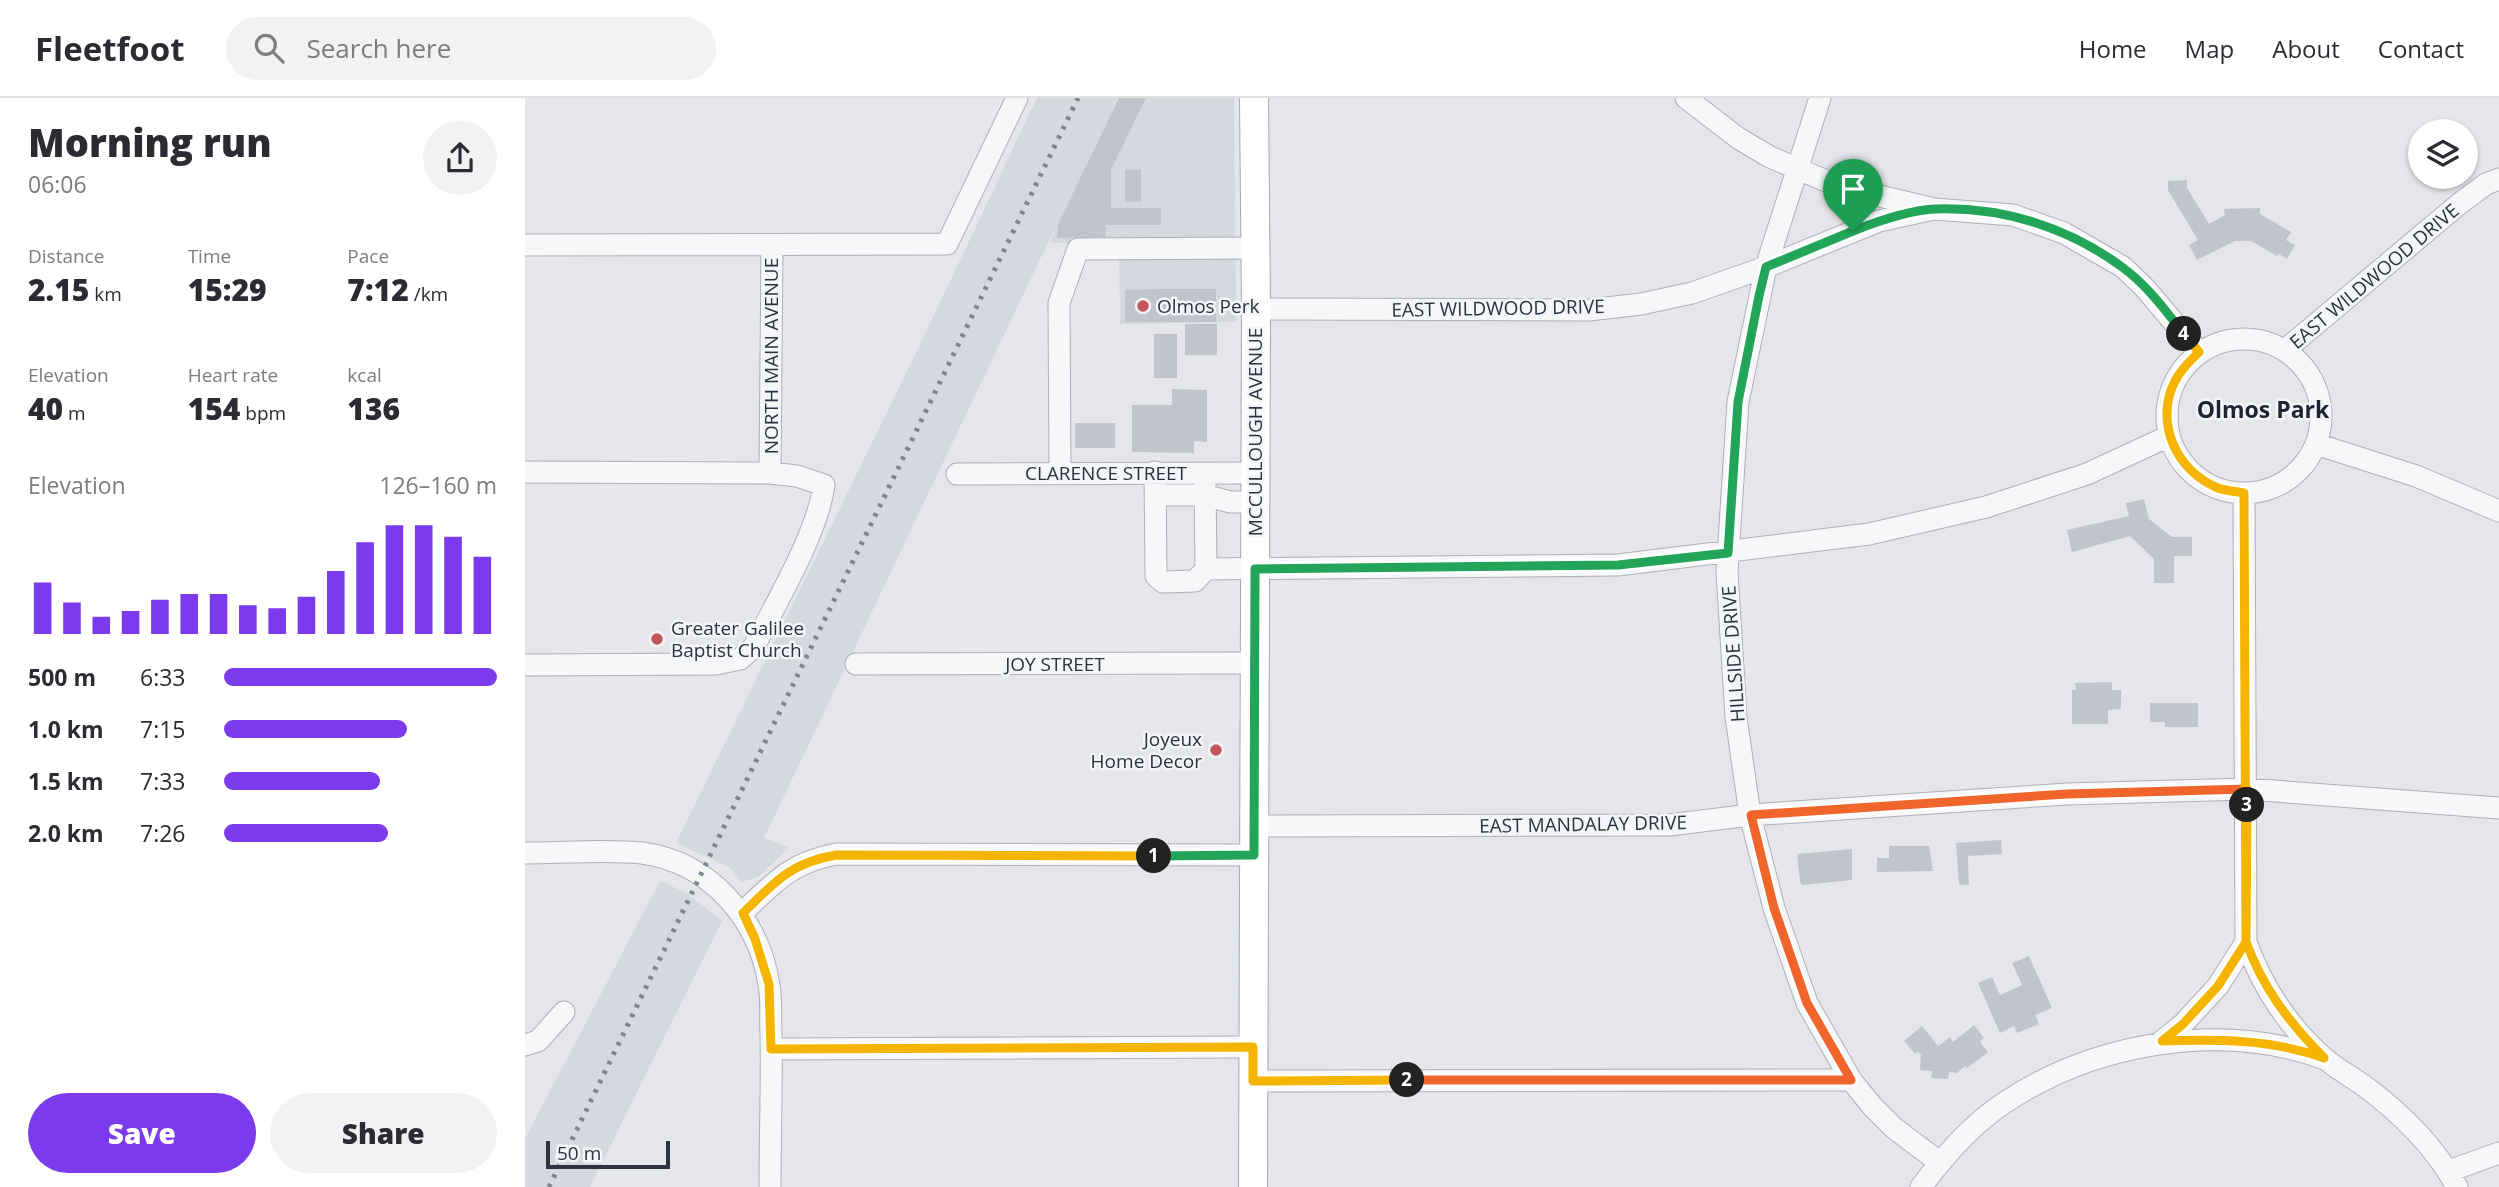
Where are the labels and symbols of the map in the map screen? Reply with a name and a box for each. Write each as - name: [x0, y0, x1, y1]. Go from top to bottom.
- pin: [1823, 159, 1883, 231]
- street label: EAST WILDWOOD DRIVE: [2284, 197, 2464, 355]
- street label: NORTH MAIN AVENUE: [758, 258, 784, 454]
- place label: Olmos Perk: [1157, 293, 1259, 319]
- street label: EAST WILDWOOD DRIVE: [1391, 293, 1605, 323]
- marker: Olmos Perk: [1135, 298, 1151, 314]
- pin: 4: [2167, 316, 2201, 352]
- street label: MCCULLOUGH AVENUE: [1242, 328, 1268, 536]
- district label: Olmos Park: [2197, 393, 2330, 425]
- street label: CLARENCE STREET: [1025, 460, 1188, 486]
- street label: HILLSIDE DRIVE: [1715, 585, 1751, 723]
- place label: Greater Galilee Baptist Church: [671, 615, 804, 663]
- marker: Greater Galilee Baptist Church: [649, 631, 665, 647]
- street label: JOY STREET: [1003, 651, 1105, 677]
- place label: Joyeux Home Decor: [1091, 726, 1202, 774]
- marker: Joyeux Home Decor: [1208, 742, 1224, 758]
- pin: 3: [2229, 788, 2265, 822]
- street label: EAST MANDALAY DRIVE: [1479, 809, 1687, 839]
- pin: 1: [1137, 838, 1171, 874]
- pin: 2: [1389, 1062, 1425, 1098]
- scale bar: [546, 1138, 670, 1170]

